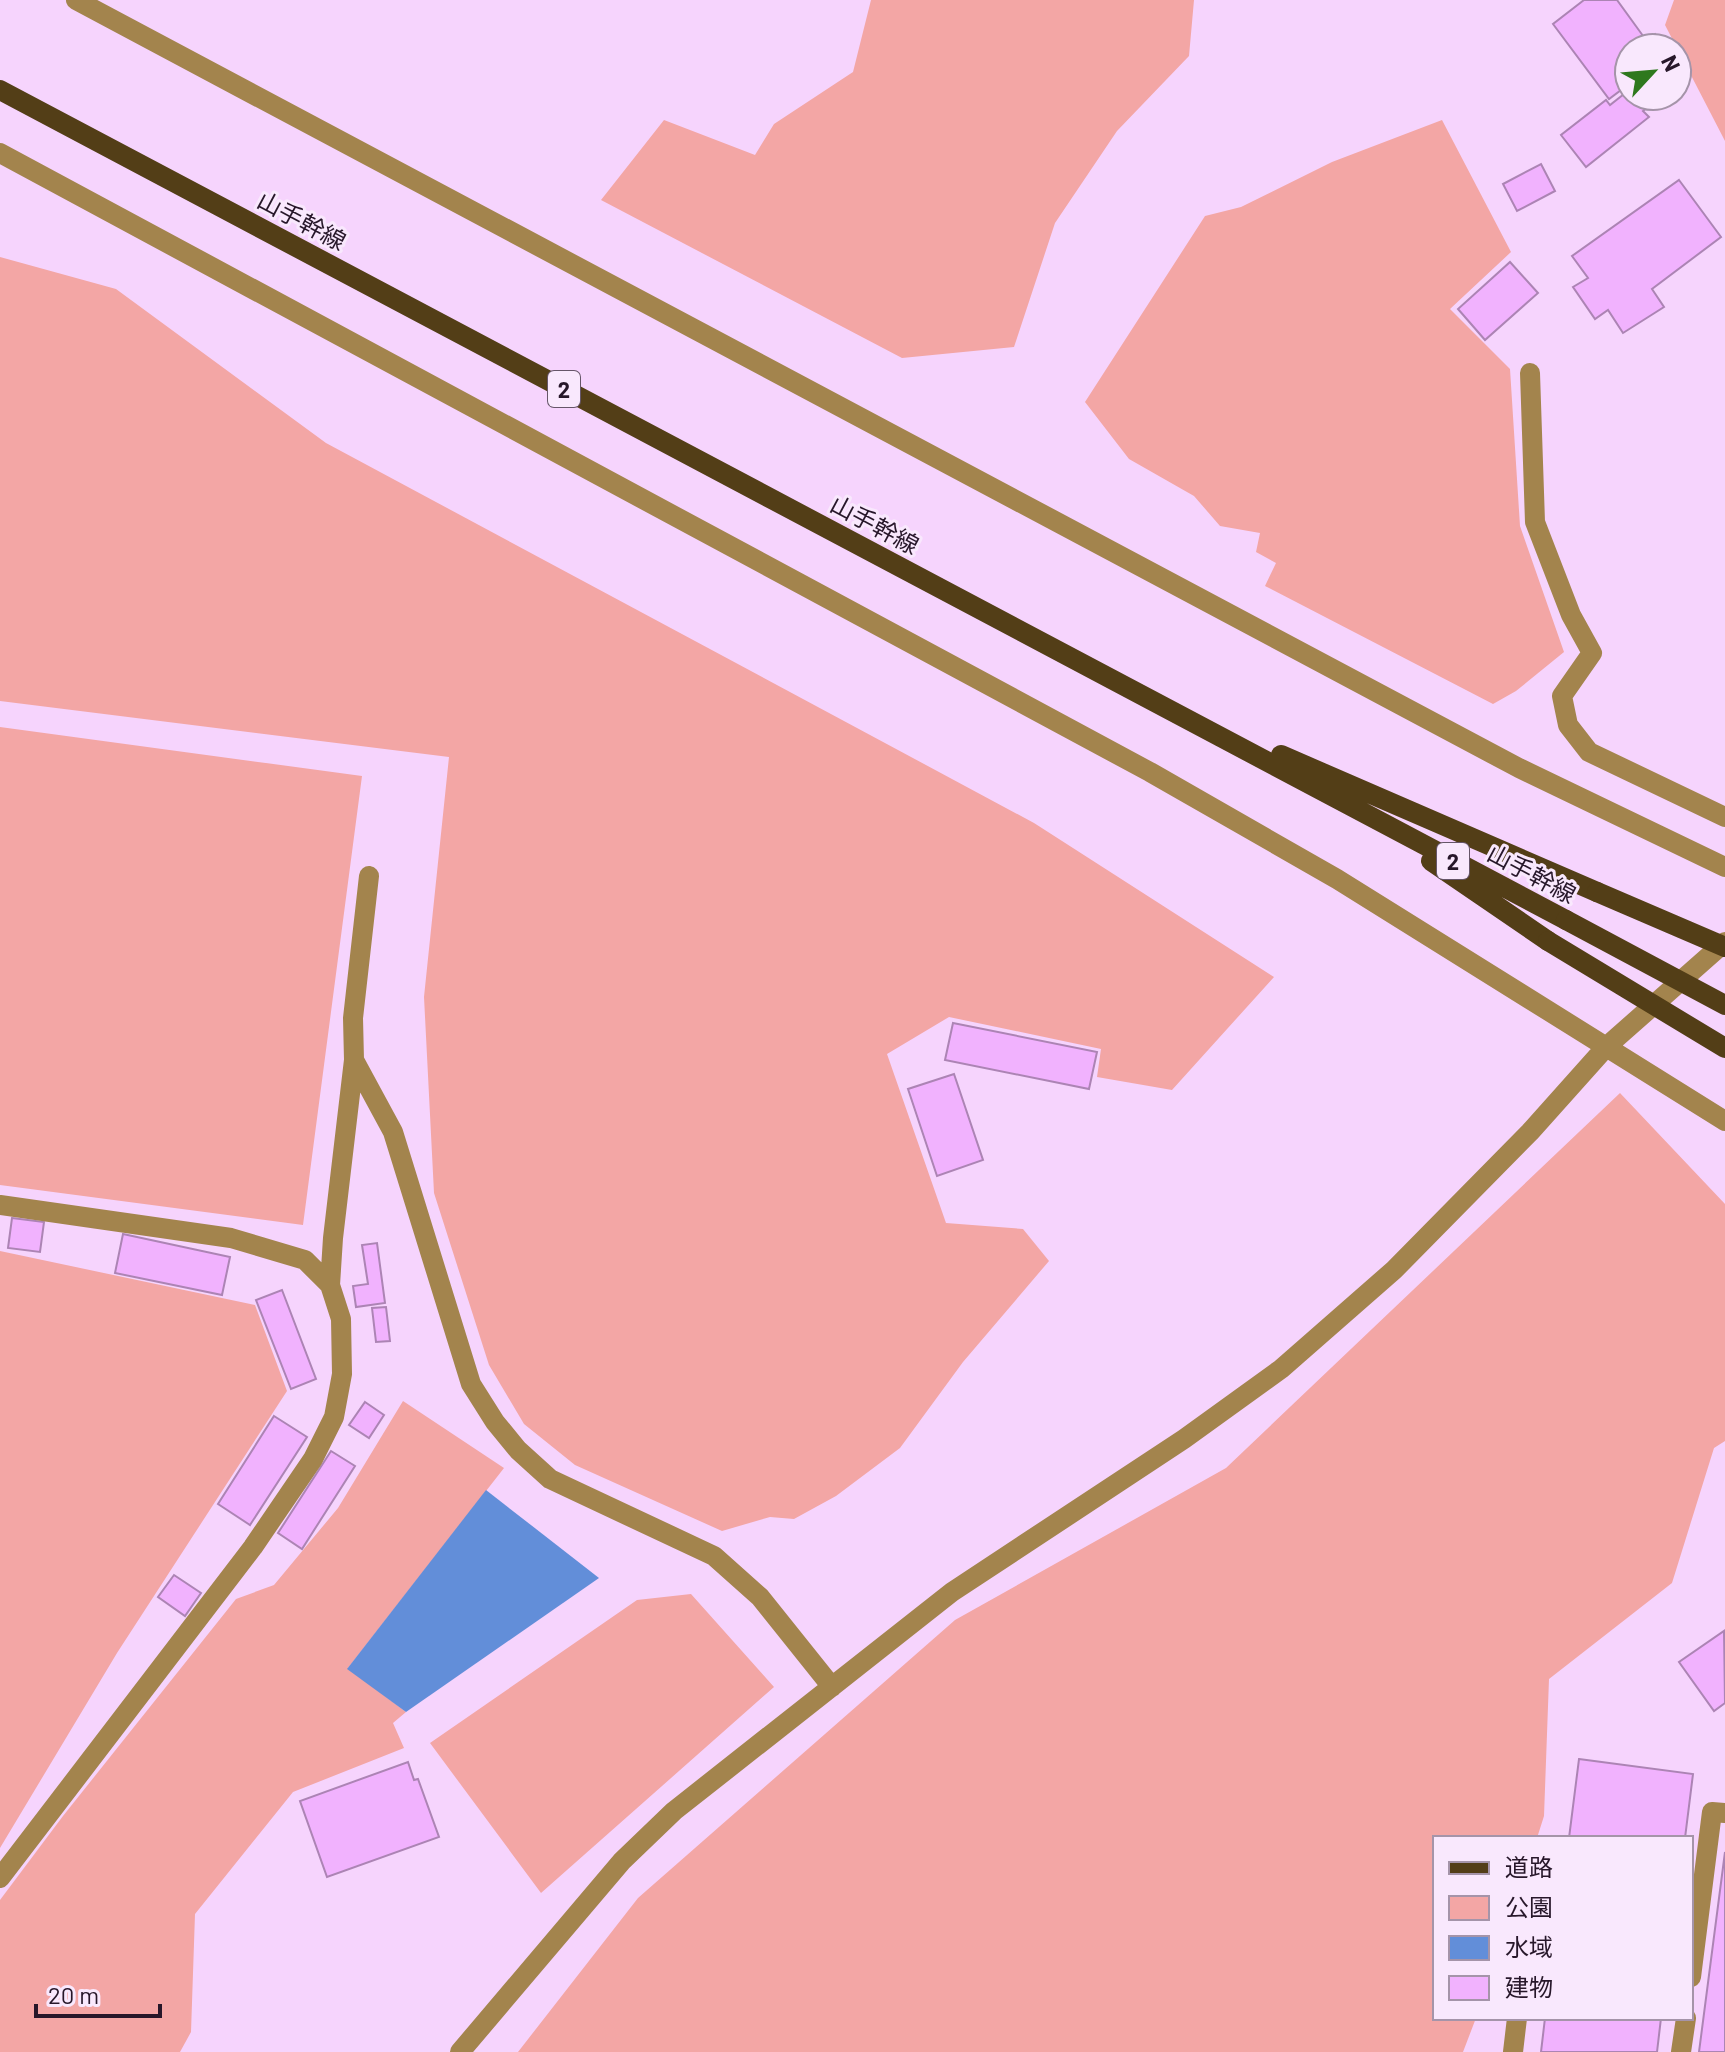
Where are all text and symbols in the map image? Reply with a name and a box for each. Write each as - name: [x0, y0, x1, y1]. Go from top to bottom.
- north arrow: [1613, 32, 1693, 112]
- text: N: [1657, 51, 1687, 75]
- street label: 山手幹線: [253, 185, 351, 255]
- road number: 2: [548, 371, 580, 407]
- street label: 山手幹線: [826, 489, 924, 559]
- street label: 山手幹線: [1483, 838, 1581, 908]
- road number: 2: [1437, 843, 1469, 879]
- legend: [1433, 1836, 1693, 2020]
- text: 道路: [1505, 1852, 1553, 1881]
- text: 公園: [1505, 1892, 1553, 1921]
- text: 水域: [1505, 1932, 1553, 1961]
- scale bar: [36, 1968, 160, 2018]
- text: 建物: [1505, 1972, 1553, 2001]
- text: 20 m: [48, 1980, 99, 2009]

